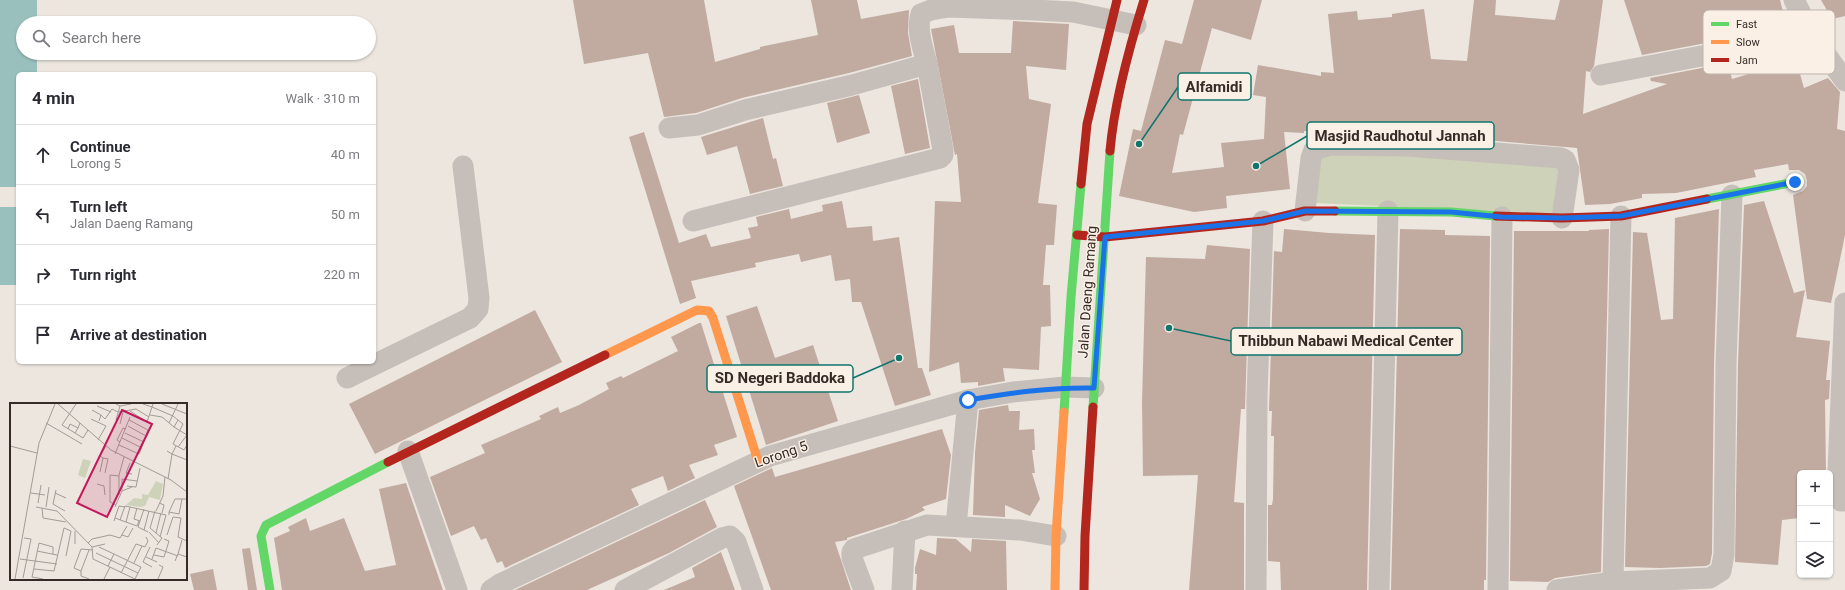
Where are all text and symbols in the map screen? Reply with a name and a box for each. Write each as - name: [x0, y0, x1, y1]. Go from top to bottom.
- legend: [1703, 10, 1835, 74]
- search box: [16, 16, 376, 60]
- text: Fast: [1736, 18, 1758, 31]
- icon: search: [30, 27, 52, 49]
- text: Search here: [62, 29, 141, 47]
- text: Slow: [1736, 36, 1760, 49]
- text: Jam: [1736, 54, 1758, 67]
- callout: Alfamidi: [1178, 73, 1251, 100]
- text: Alfamidi: [1186, 78, 1242, 96]
- text: 4 min: [32, 88, 75, 108]
- text: Walk · 310 m: [285, 91, 360, 106]
- callout: Masjid Raudhotul Jannah: [1307, 122, 1494, 149]
- text: Masjid Raudhotul Jannah: [1314, 127, 1486, 145]
- text: Continue: [70, 138, 131, 156]
- icon: ahead: [32, 144, 54, 166]
- text: 40 m: [331, 147, 360, 162]
- text: Lorong 5: [70, 156, 121, 171]
- route end: [1786, 173, 1804, 191]
- text: Turn left: [70, 198, 127, 216]
- icon: left: [32, 204, 54, 226]
- text: 50 m: [331, 207, 360, 222]
- text: Jalan Daeng Ramang: [70, 216, 193, 231]
- street label: Jalan Daeng Ramang: [1074, 225, 1100, 359]
- icon: right: [32, 264, 54, 286]
- text: Turn right: [70, 266, 136, 284]
- text: 220 m: [323, 267, 360, 282]
- icon: arrive: [32, 324, 54, 346]
- text: Arrive at destination: [70, 326, 207, 344]
- callout: Thibbun Nabawi Medical Center: [1231, 328, 1462, 355]
- text: Thibbun Nabawi Medical Center: [1238, 332, 1454, 350]
- callout: SD Negeri Baddoka: [707, 365, 853, 392]
- text: SD Negeri Baddoka: [715, 369, 845, 387]
- route start: [959, 391, 977, 409]
- inset map: [10, 403, 187, 580]
- street label: Lorong 5: [752, 437, 810, 471]
- map controls: [1797, 470, 1833, 578]
- button: +: [1797, 470, 1833, 506]
- button: −: [1797, 506, 1833, 542]
- button: layers: [1797, 542, 1833, 578]

